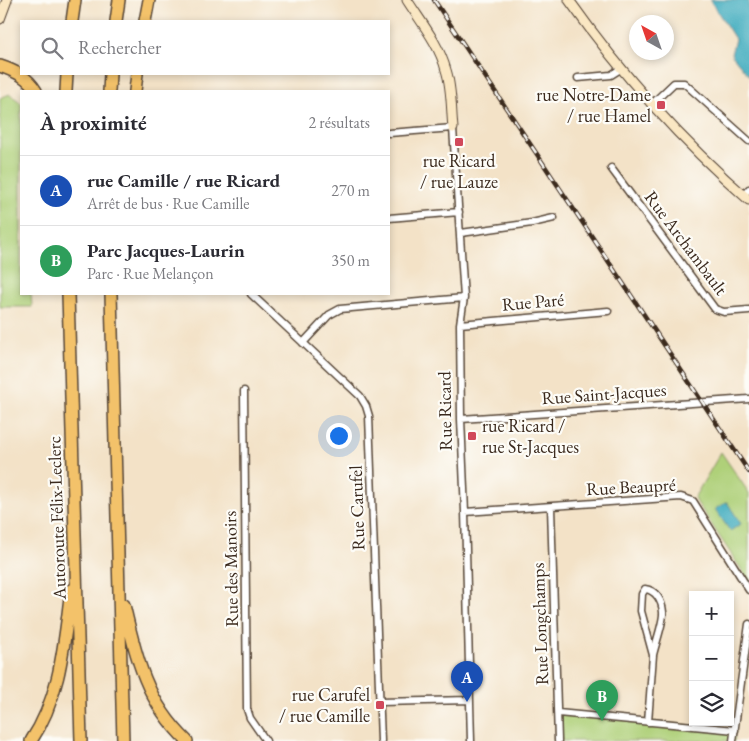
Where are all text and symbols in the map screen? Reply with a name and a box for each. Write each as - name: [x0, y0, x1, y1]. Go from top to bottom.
- north arrow: [629, 15, 674, 60]
- search box: [20, 20, 390, 75]
- icon: search: [38, 34, 66, 62]
- text: Rechercher: [78, 35, 161, 60]
- place label: rue Notre-Dame / rue Hamel: [536, 83, 651, 127]
- marker: rue Notre-Dame / rue Hamel: [655, 99, 667, 111]
- text: À proximité: [40, 109, 147, 136]
- text: 2 résultats: [308, 112, 370, 133]
- marker: rue Ricard / rue Lauze: [453, 136, 465, 148]
- place label: rue Ricard / rue Lauze: [420, 149, 498, 193]
- text: rue Camille / rue Ricard: [87, 168, 280, 193]
- text: A: [50, 180, 62, 201]
- text: 270 m: [331, 180, 370, 201]
- street label: Rue Archambault: [640, 186, 733, 300]
- text: Arrêt de bus · Rue Camille: [87, 193, 250, 214]
- text: Parc Jacques-Laurin: [87, 238, 245, 263]
- text: B: [51, 250, 61, 271]
- text: 350 m: [331, 250, 370, 271]
- text: Parc · Rue Melançon: [87, 263, 214, 284]
- street label: Rue Paré: [501, 287, 565, 316]
- street label: Rue Ricard: [432, 370, 457, 451]
- street label: Rue Saint-Jacques: [541, 378, 667, 409]
- place label: rue Ricard / rue St-Jacques: [482, 414, 579, 458]
- your location: [326, 423, 352, 449]
- marker: rue Ricard / rue St-Jacques: [466, 430, 478, 442]
- street label: Autoroute Félix-Leclerc: [42, 436, 71, 601]
- street label: Rue Carufel: [344, 465, 369, 551]
- street label: Rue Beaupré: [586, 473, 676, 500]
- street label: Rue des Manoirs: [218, 511, 243, 627]
- street label: Rue Longchamps: [526, 562, 553, 686]
- map controls: [689, 591, 734, 726]
- button: +: [689, 591, 734, 636]
- button: −: [689, 636, 734, 681]
- pin: A: [451, 661, 483, 702]
- pin: B: [586, 680, 618, 721]
- button: layers: [689, 681, 734, 726]
- place label: rue Carufel / rue Camille: [279, 683, 370, 727]
- marker: rue Carufel / rue Camille: [374, 699, 386, 711]

